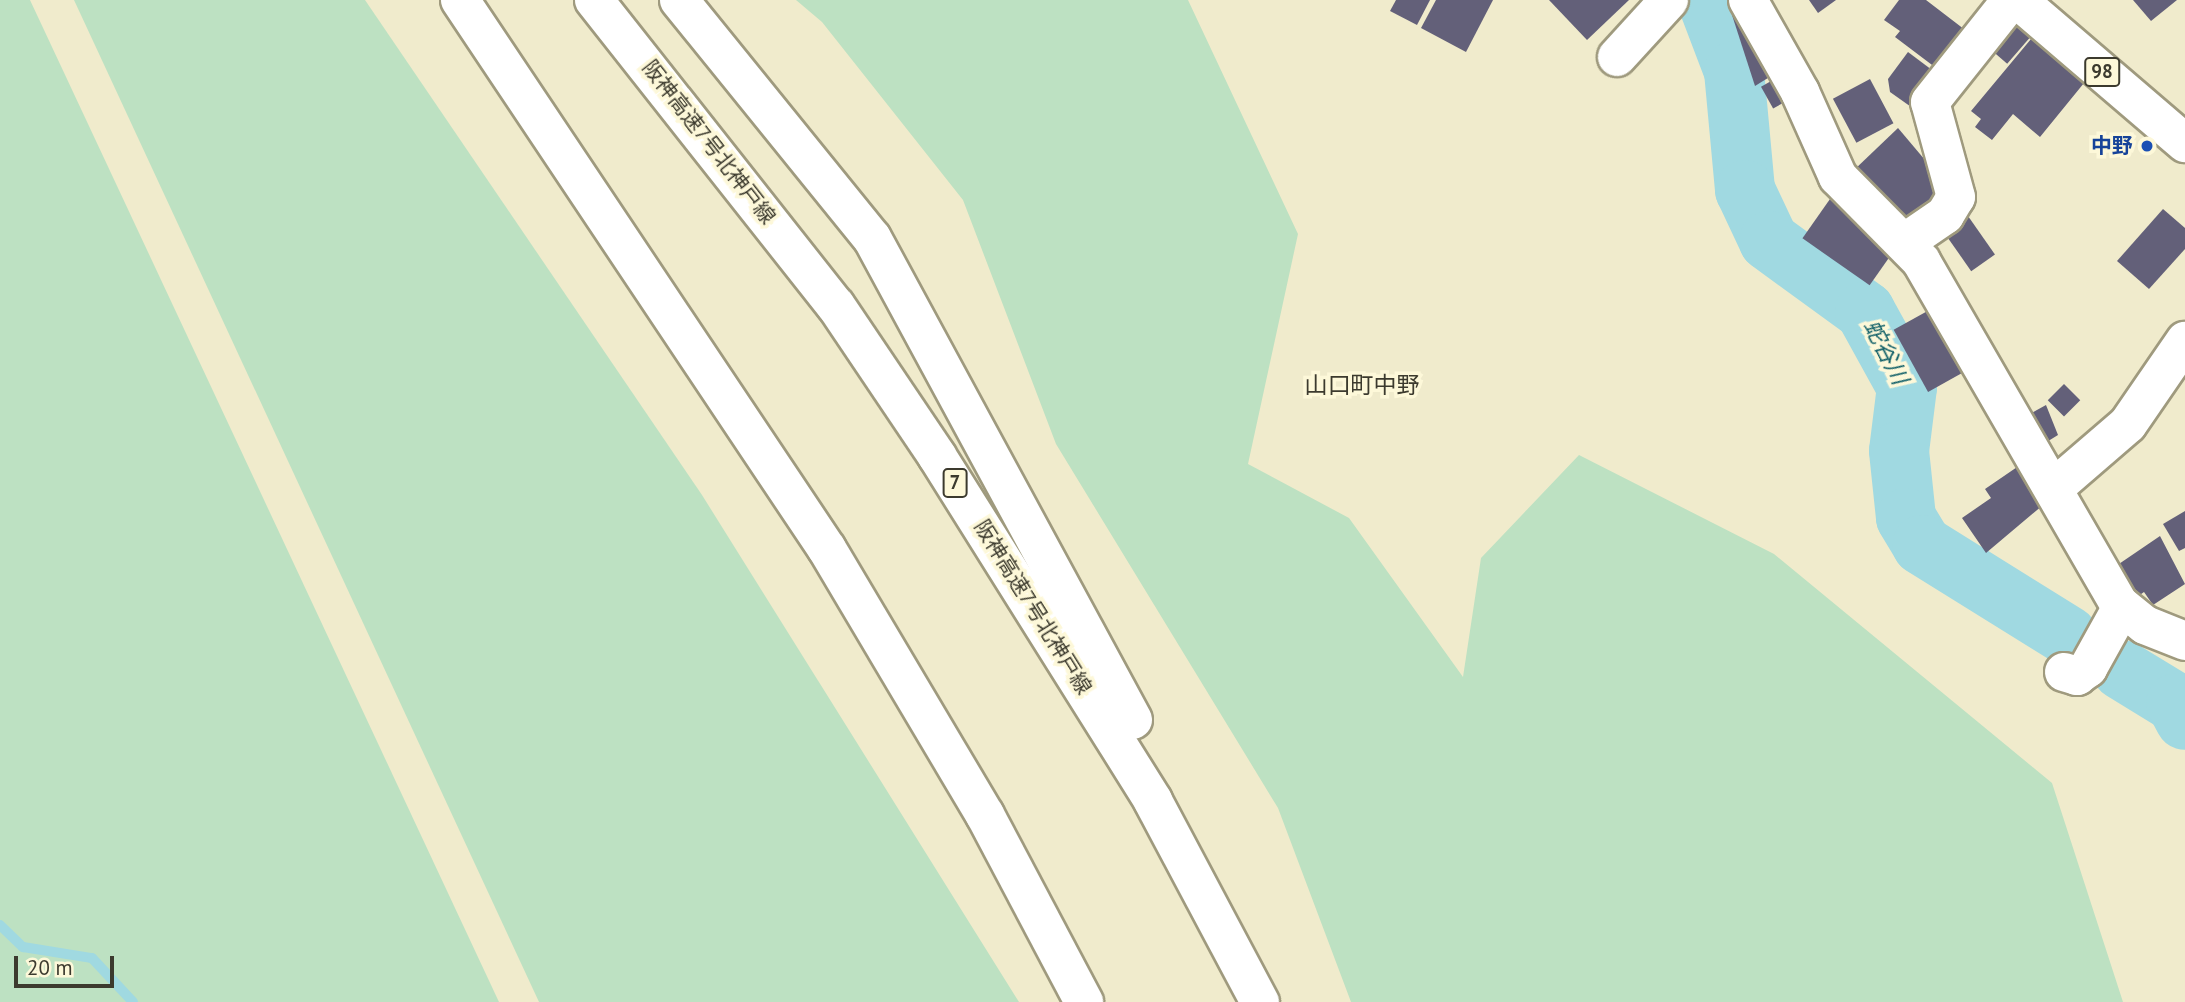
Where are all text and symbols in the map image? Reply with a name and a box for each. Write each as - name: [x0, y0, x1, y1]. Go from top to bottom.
- street label: 阪神高速7号北神戸線: [637, 55, 781, 229]
- road number: 98: [2083, 57, 2121, 88]
- place label: 中野: [2091, 133, 2133, 159]
- marker: 中野: [2139, 138, 2155, 154]
- water label: 蛇谷川: [1858, 315, 1914, 389]
- district label: 山口町中野: [1305, 371, 1419, 399]
- road number: 7: [941, 468, 969, 498]
- street label: 阪神高速7号北神戸線: [969, 515, 1097, 699]
- scale bar: [18, 942, 117, 986]
- text: 20 m: [27, 954, 73, 981]

